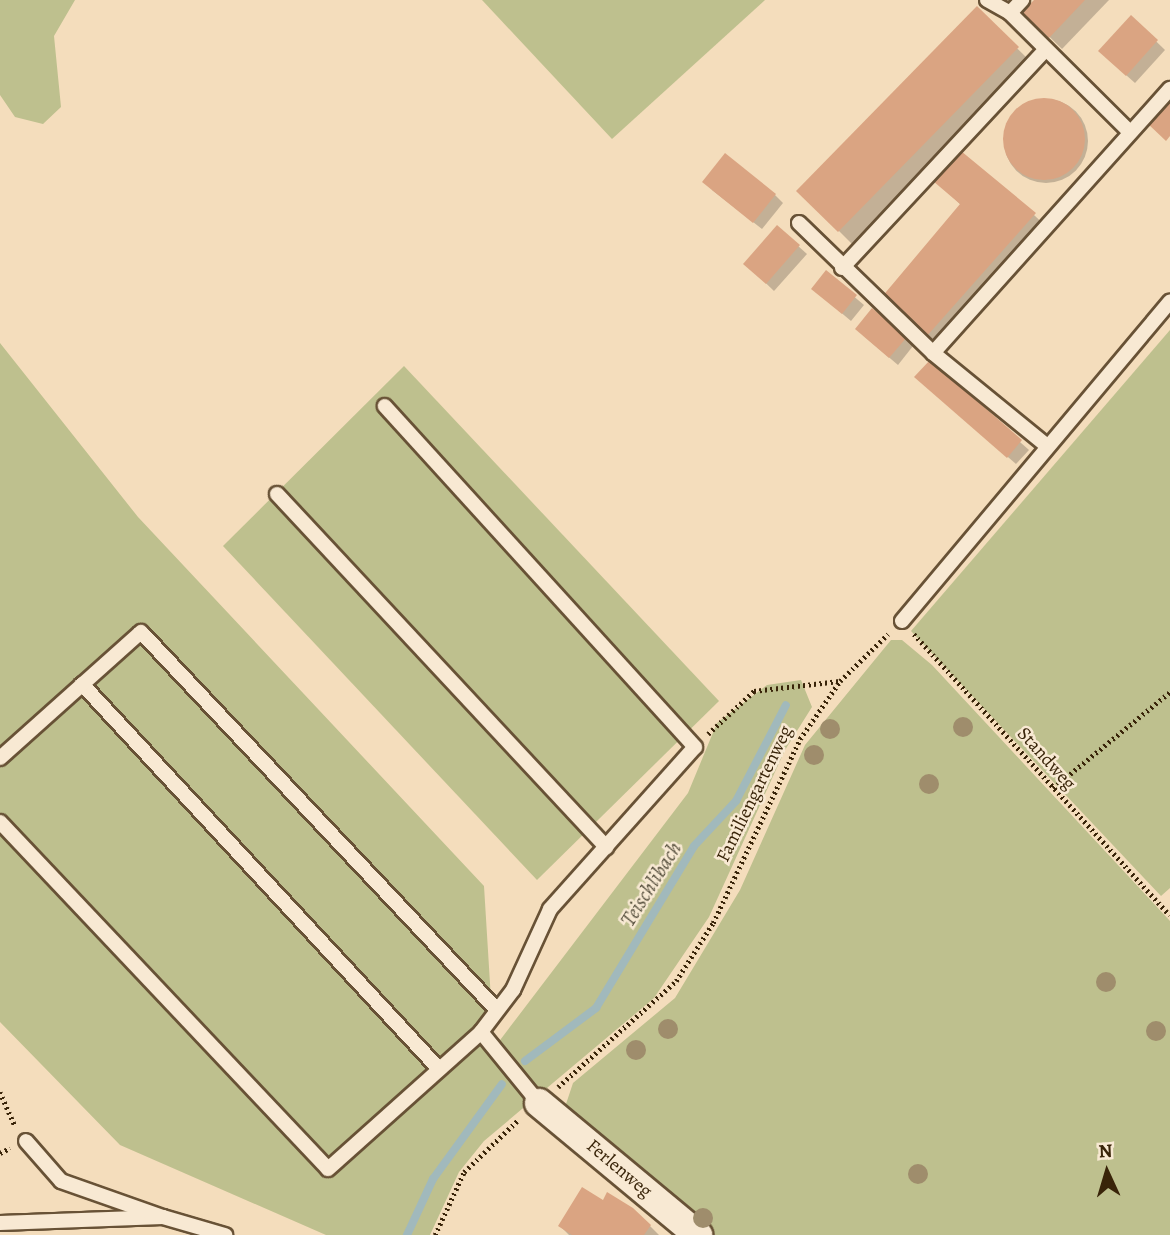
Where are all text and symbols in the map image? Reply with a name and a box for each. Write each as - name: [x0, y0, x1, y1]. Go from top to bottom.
- street label: Familiengartenweg: [712, 722, 798, 866]
- street label: Standweg: [1012, 723, 1080, 795]
- water label: Teischlibach: [615, 837, 687, 931]
- street label: Ferlenweg: [581, 1135, 657, 1203]
- north arrow: [1072, 1137, 1142, 1207]
- text: N: [1098, 1138, 1113, 1165]

